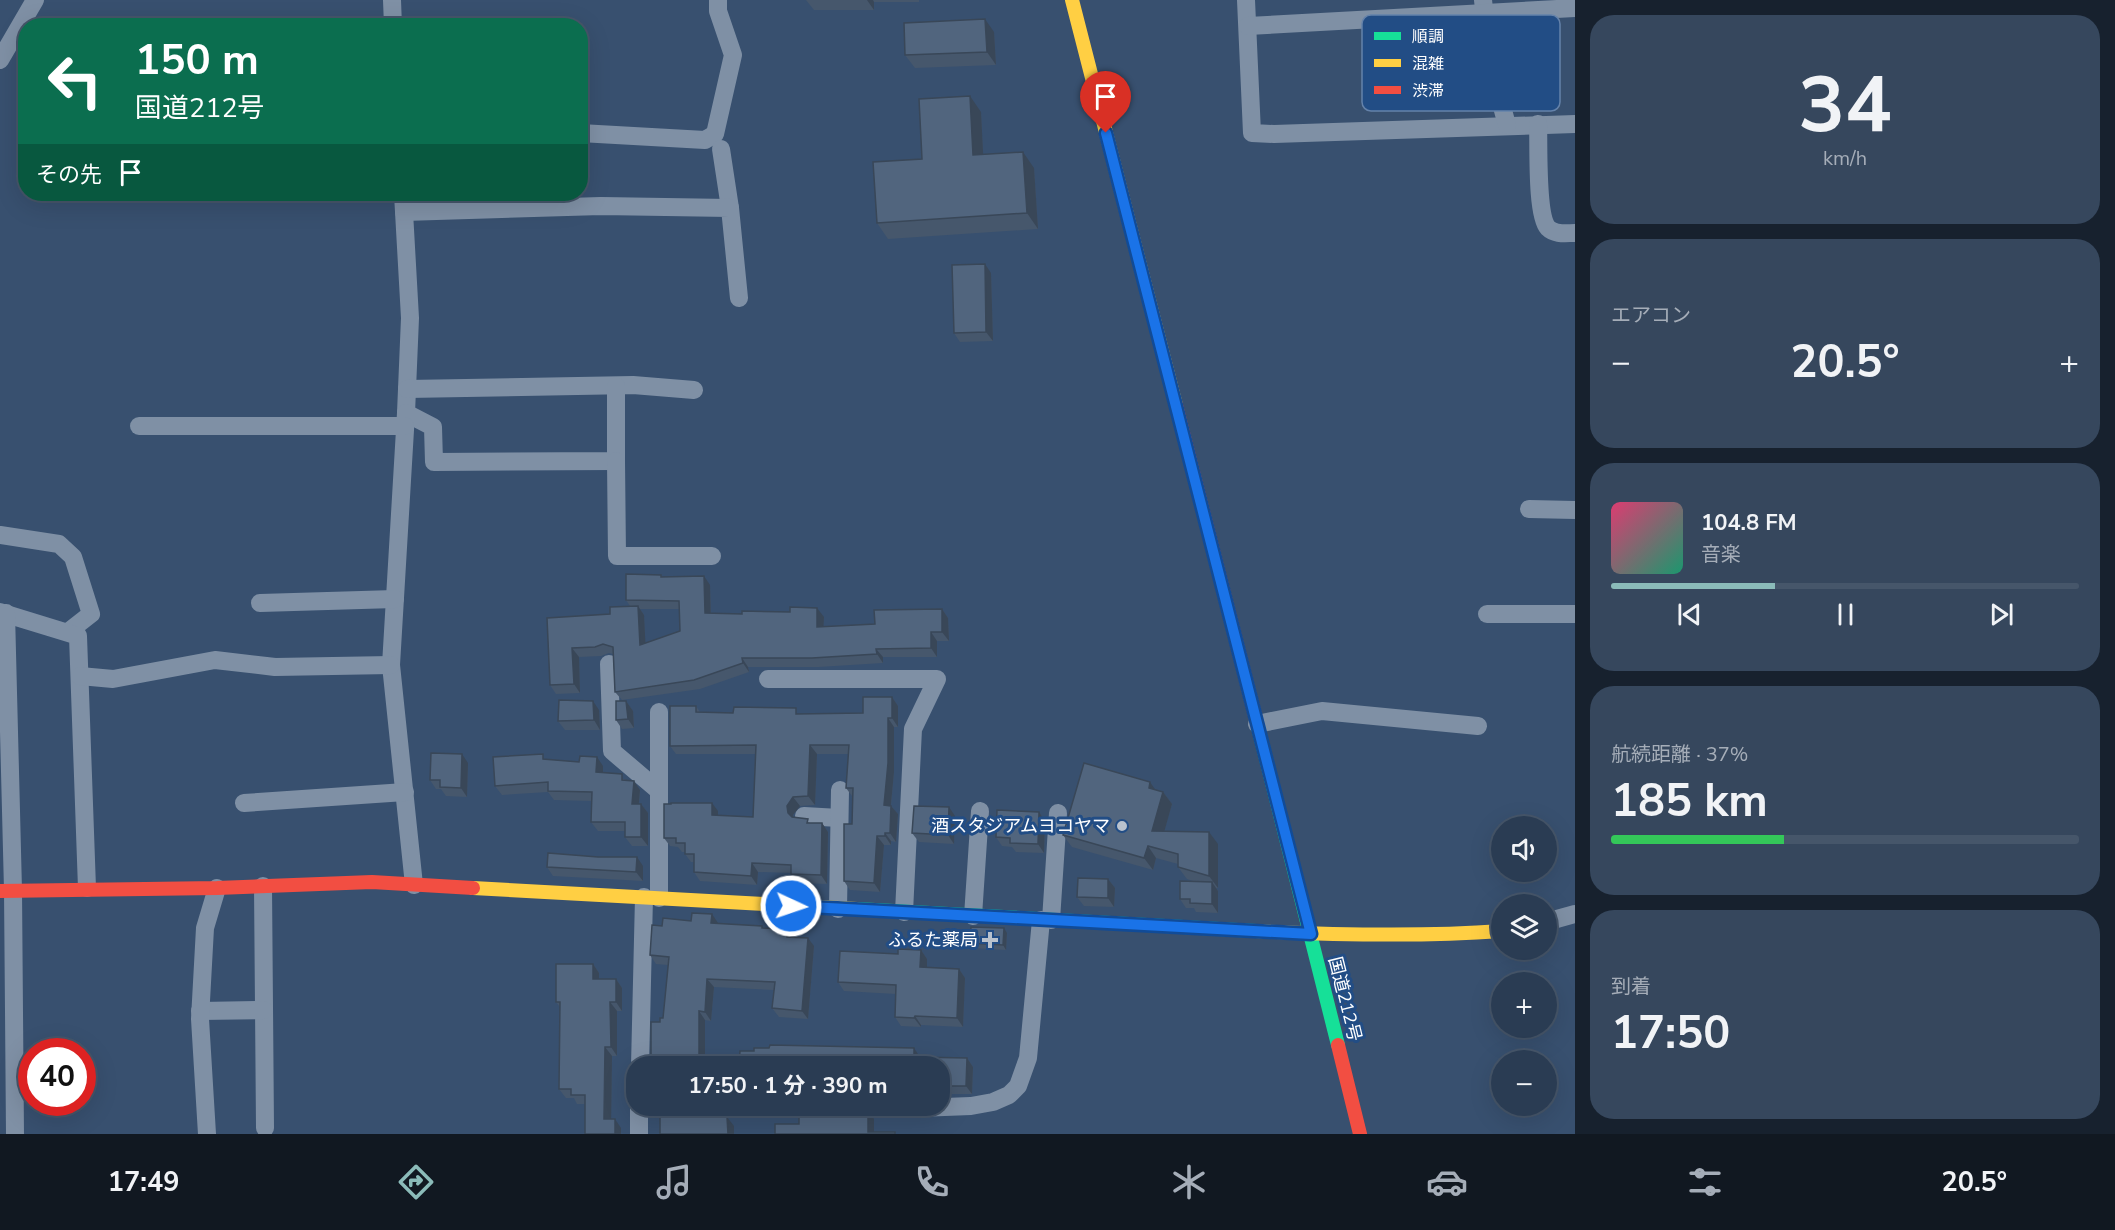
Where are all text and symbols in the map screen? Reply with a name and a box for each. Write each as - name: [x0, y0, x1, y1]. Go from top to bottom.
- legend: [1362, 15, 1560, 111]
- text: 順調: [1412, 26, 1444, 48]
- text: 150 m: [135, 32, 259, 89]
- icon: left: [36, 42, 114, 120]
- text: 34: [1798, 52, 1892, 159]
- text: 混雑: [1412, 53, 1444, 75]
- pin: [1080, 71, 1131, 133]
- icon: arrive: [1089, 80, 1122, 113]
- text: 渋滞: [1412, 80, 1444, 102]
- text: 国道212号: [135, 90, 265, 127]
- text: km/h: [1823, 145, 1867, 172]
- icon: arrive: [114, 156, 147, 189]
- text: その先: [36, 160, 102, 190]
- text: エアコン: [1611, 302, 1691, 329]
- text: 20.5°: [1790, 332, 1900, 393]
- text: −: [1611, 340, 1631, 385]
- text: +: [2059, 340, 2079, 385]
- text: 104.8 FM: [1701, 508, 1797, 538]
- text: 音楽: [1701, 541, 1741, 568]
- icon: previous: [1673, 598, 1706, 631]
- icon: pause: [1829, 598, 1862, 631]
- icon: next: [1985, 598, 2018, 631]
- text: 航続距離 · 37%: [1611, 741, 1748, 768]
- text: 185 km: [1611, 771, 1768, 832]
- place label: 酒スタジアムヨコヤマ: [931, 814, 1110, 838]
- map controls: [1491, 816, 1557, 1116]
- button: sound: [1491, 816, 1557, 882]
- marker: 酒スタジアムヨコヤマ: [1115, 819, 1129, 833]
- position arrow: [759, 874, 823, 938]
- button: layers: [1491, 894, 1557, 960]
- place label: ふるた薬局: [888, 928, 978, 952]
- marker: ふるた薬局: [983, 933, 997, 947]
- street label: 国道212号: [1323, 954, 1367, 1044]
- button: +: [1491, 972, 1557, 1038]
- text: 到着: [1611, 973, 1651, 1000]
- text: 17:50: [1611, 1003, 1730, 1064]
- speed limit sign: 40: [18, 1038, 96, 1116]
- button: −: [1491, 1050, 1557, 1116]
- text: 17:50 · 1 分 · 390 m: [689, 1071, 887, 1101]
- icon: directions: [395, 1161, 437, 1203]
- icon: music: [653, 1161, 695, 1203]
- icon: phone: [911, 1161, 953, 1203]
- icon: climate: [1168, 1161, 1210, 1203]
- icon: car: [1426, 1161, 1468, 1203]
- icon: filters: [1684, 1161, 1726, 1203]
- text: 17:49: [108, 1164, 179, 1201]
- text: 20.5°: [1942, 1164, 2007, 1201]

